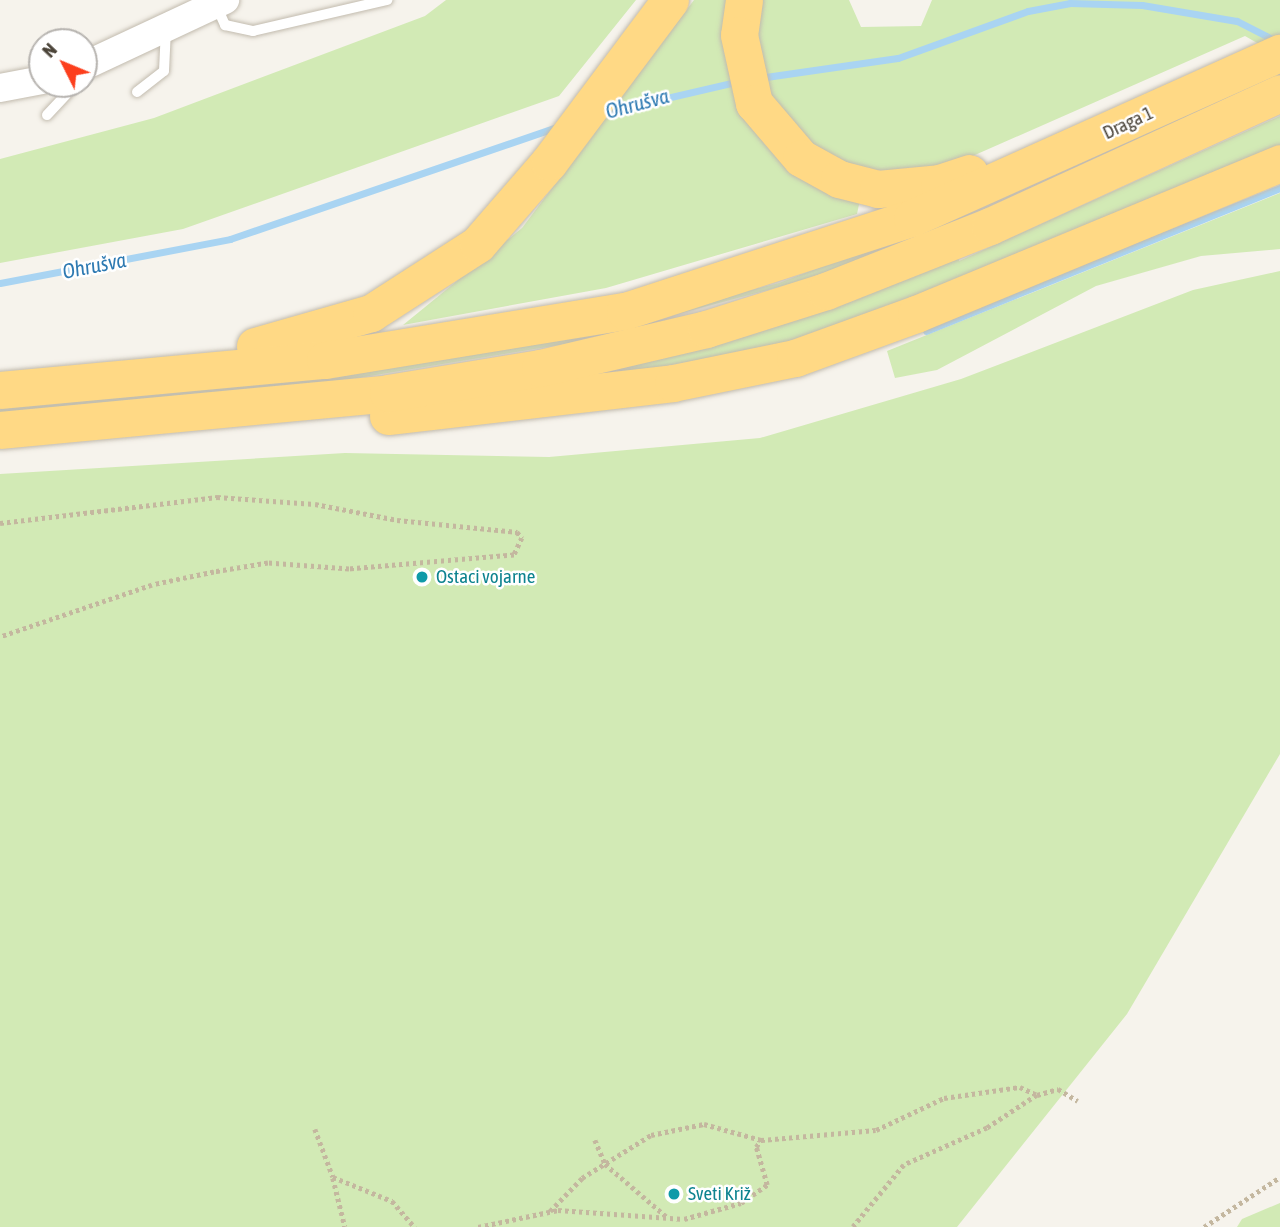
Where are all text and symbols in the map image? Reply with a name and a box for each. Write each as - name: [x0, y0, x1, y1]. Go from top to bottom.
- north arrow: [28, 28, 98, 98]
- text: N: [37, 38, 61, 62]
- water label: Ohrušva: [603, 82, 671, 124]
- street label: Draga 1: [1099, 101, 1157, 145]
- water label: Ohrušva: [60, 246, 128, 284]
- place label: Ostaci vojarne: [436, 566, 535, 588]
- marker: Ostaci vojarne: [414, 569, 430, 585]
- place label: Sveti Križ: [688, 1183, 751, 1205]
- marker: Sveti Križ: [666, 1186, 682, 1202]

